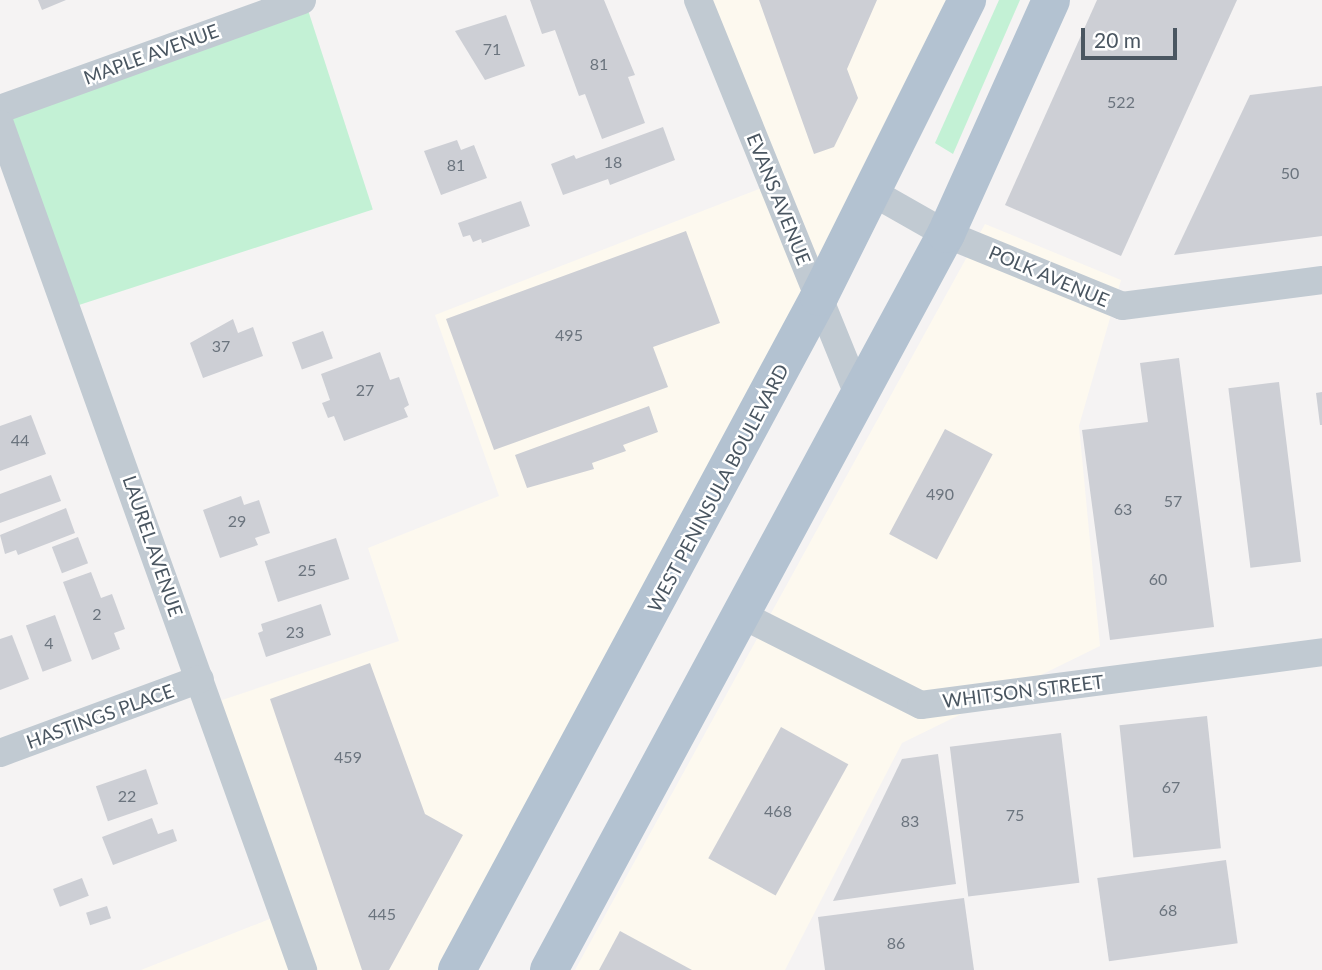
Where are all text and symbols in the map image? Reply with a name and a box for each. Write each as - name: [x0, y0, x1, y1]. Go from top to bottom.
- scale bar: [1084, 14, 1180, 58]
- street label: MAPLE AVENUE: [80, 19, 222, 89]
- text: 20 m: [1094, 27, 1141, 52]
- house number: 71: [483, 39, 501, 59]
- house number: 81: [590, 54, 608, 74]
- house number: 522: [1107, 92, 1135, 112]
- street label: EVANS AVENUE: [742, 130, 816, 268]
- house number: 18: [604, 152, 622, 172]
- house number: 81: [447, 155, 465, 175]
- house number: 50: [1281, 163, 1299, 183]
- street label: POLK AVENUE: [985, 240, 1113, 312]
- house number: 495: [555, 325, 583, 345]
- house number: 37: [212, 336, 230, 356]
- street label: WEST PENINSULA BOULEVARD: [642, 360, 794, 616]
- house number: 27: [356, 380, 374, 400]
- house number: 44: [11, 430, 29, 450]
- street label: LAUREL AVENUE: [118, 472, 188, 620]
- house number: 490: [926, 484, 954, 504]
- house number: 57: [1164, 491, 1182, 511]
- house number: 63: [1114, 499, 1132, 519]
- house number: 29: [228, 511, 246, 531]
- house number: 25: [298, 560, 316, 580]
- house number: 60: [1149, 569, 1167, 589]
- house number: 2: [92, 604, 102, 624]
- house number: 23: [286, 622, 304, 642]
- house number: 4: [44, 633, 54, 653]
- street label: WHITSON STREET: [941, 670, 1105, 712]
- street label: HASTINGS PLACE: [23, 679, 177, 753]
- house number: 459: [334, 747, 362, 767]
- house number: 67: [1162, 777, 1180, 797]
- house number: 22: [118, 786, 136, 806]
- house number: 468: [764, 801, 792, 821]
- house number: 75: [1006, 805, 1024, 825]
- house number: 83: [901, 811, 919, 831]
- house number: 68: [1159, 900, 1177, 920]
- house number: 445: [368, 904, 396, 924]
- house number: 86: [887, 933, 905, 953]

